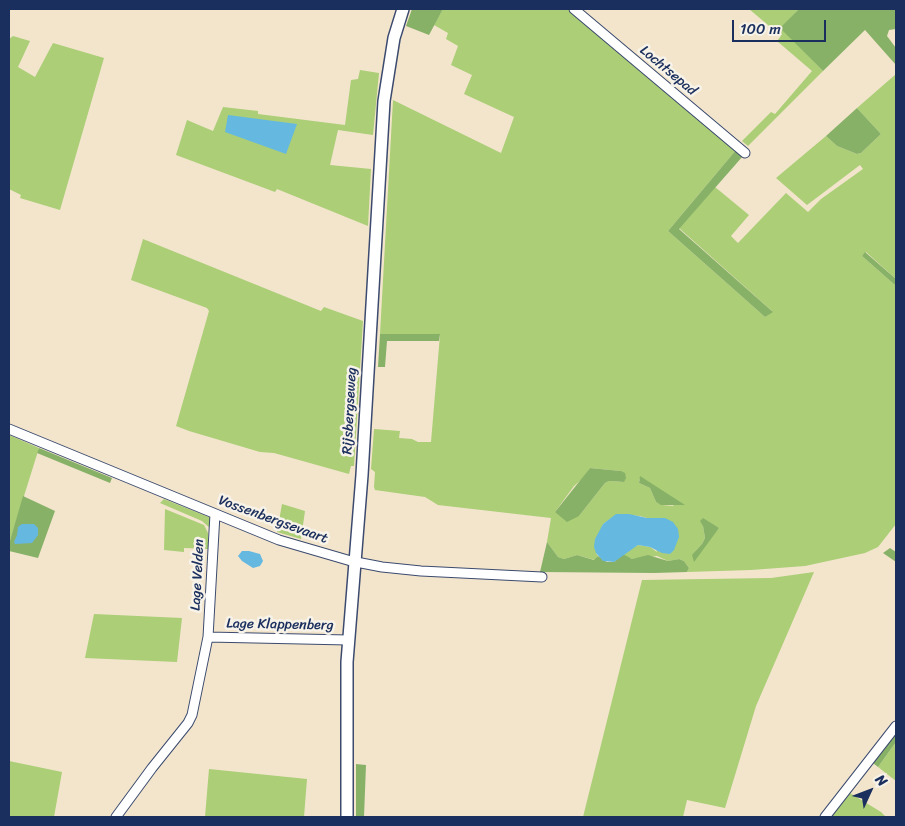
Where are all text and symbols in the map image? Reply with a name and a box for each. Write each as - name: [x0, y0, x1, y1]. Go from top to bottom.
- scale bar: [735, 10, 829, 42]
- text: 100 m: [740, 16, 781, 42]
- street label: Lochtsepad: [636, 42, 700, 100]
- street label: Rijsbergseweg: [339, 367, 361, 455]
- street label: Vossenbergsevaart: [216, 492, 330, 548]
- street label: Lage Velden: [188, 539, 208, 611]
- street label: Lage Klappenberg: [226, 616, 334, 634]
- north arrow: [845, 766, 895, 816]
- text: N: [869, 768, 894, 792]

